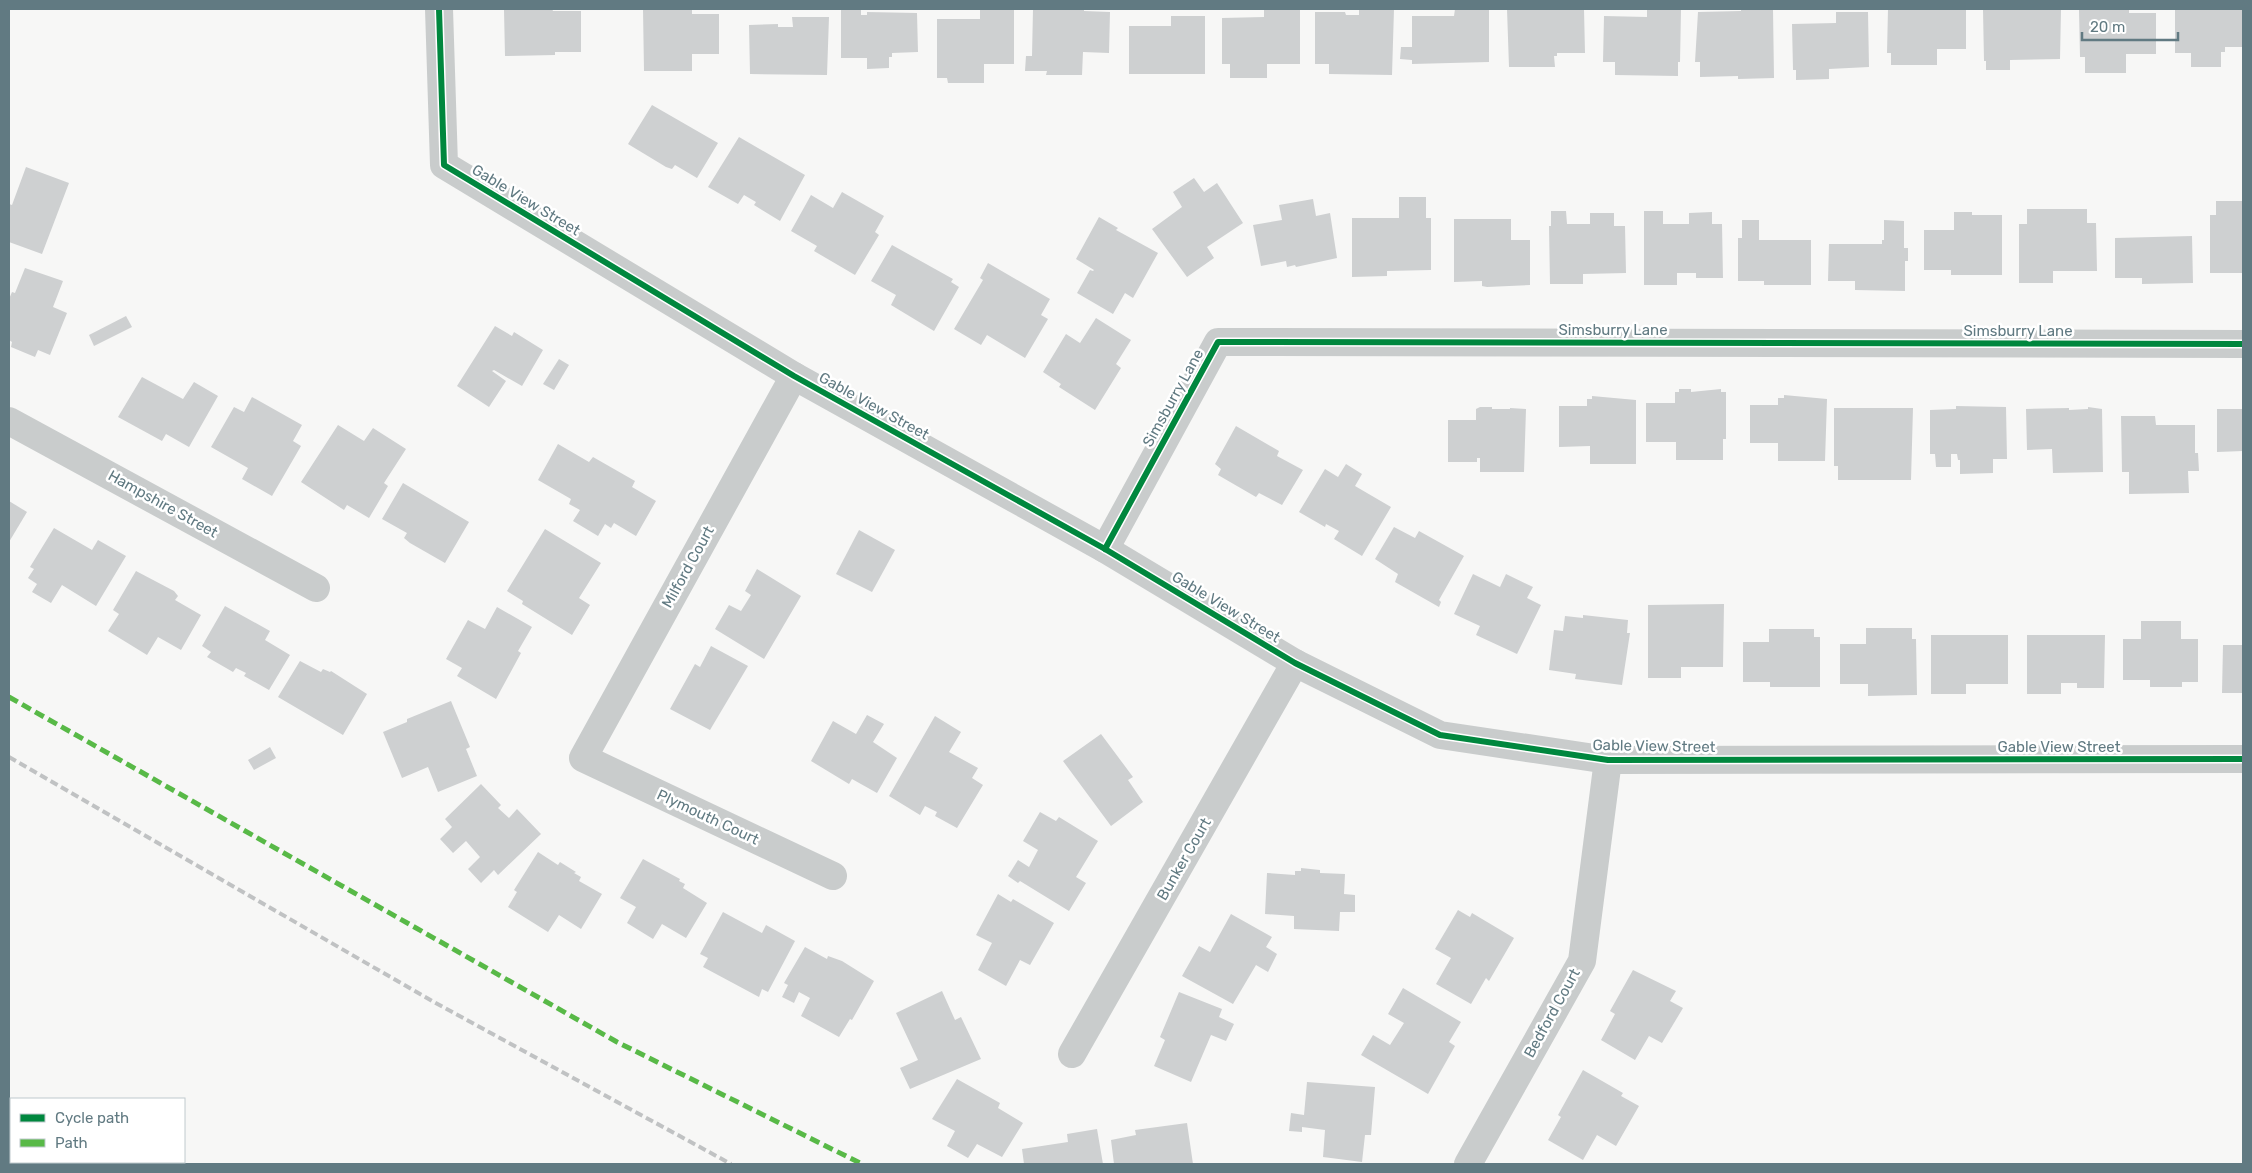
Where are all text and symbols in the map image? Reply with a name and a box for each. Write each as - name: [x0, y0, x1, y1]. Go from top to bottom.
- scale bar: [2082, 10, 2178, 42]
- text: 20 m: [2090, 18, 2125, 36]
- street label: Gable View Street: [469, 161, 583, 239]
- street label: Simsburry Lane: [1558, 321, 1668, 339]
- street label: Simsburry Lane: [1963, 322, 2073, 340]
- street label: Simsburry Lane: [1139, 346, 1207, 450]
- street label: Gable View Street: [816, 368, 932, 444]
- street label: Hampshire Street: [105, 466, 221, 542]
- street label: Milford Court: [658, 523, 718, 611]
- street label: Gable View Street: [1169, 568, 1283, 646]
- street label: Gable View Street: [1592, 736, 1716, 756]
- street label: Gable View Street: [1997, 738, 2121, 756]
- street label: Plymouth Court: [654, 786, 762, 849]
- street label: Bunker Court: [1153, 814, 1215, 903]
- street label: Bedford Court: [1520, 965, 1584, 1061]
- legend: [10, 1098, 185, 1163]
- text: Cycle path: [55, 1109, 129, 1127]
- text: Path: [55, 1134, 88, 1152]

